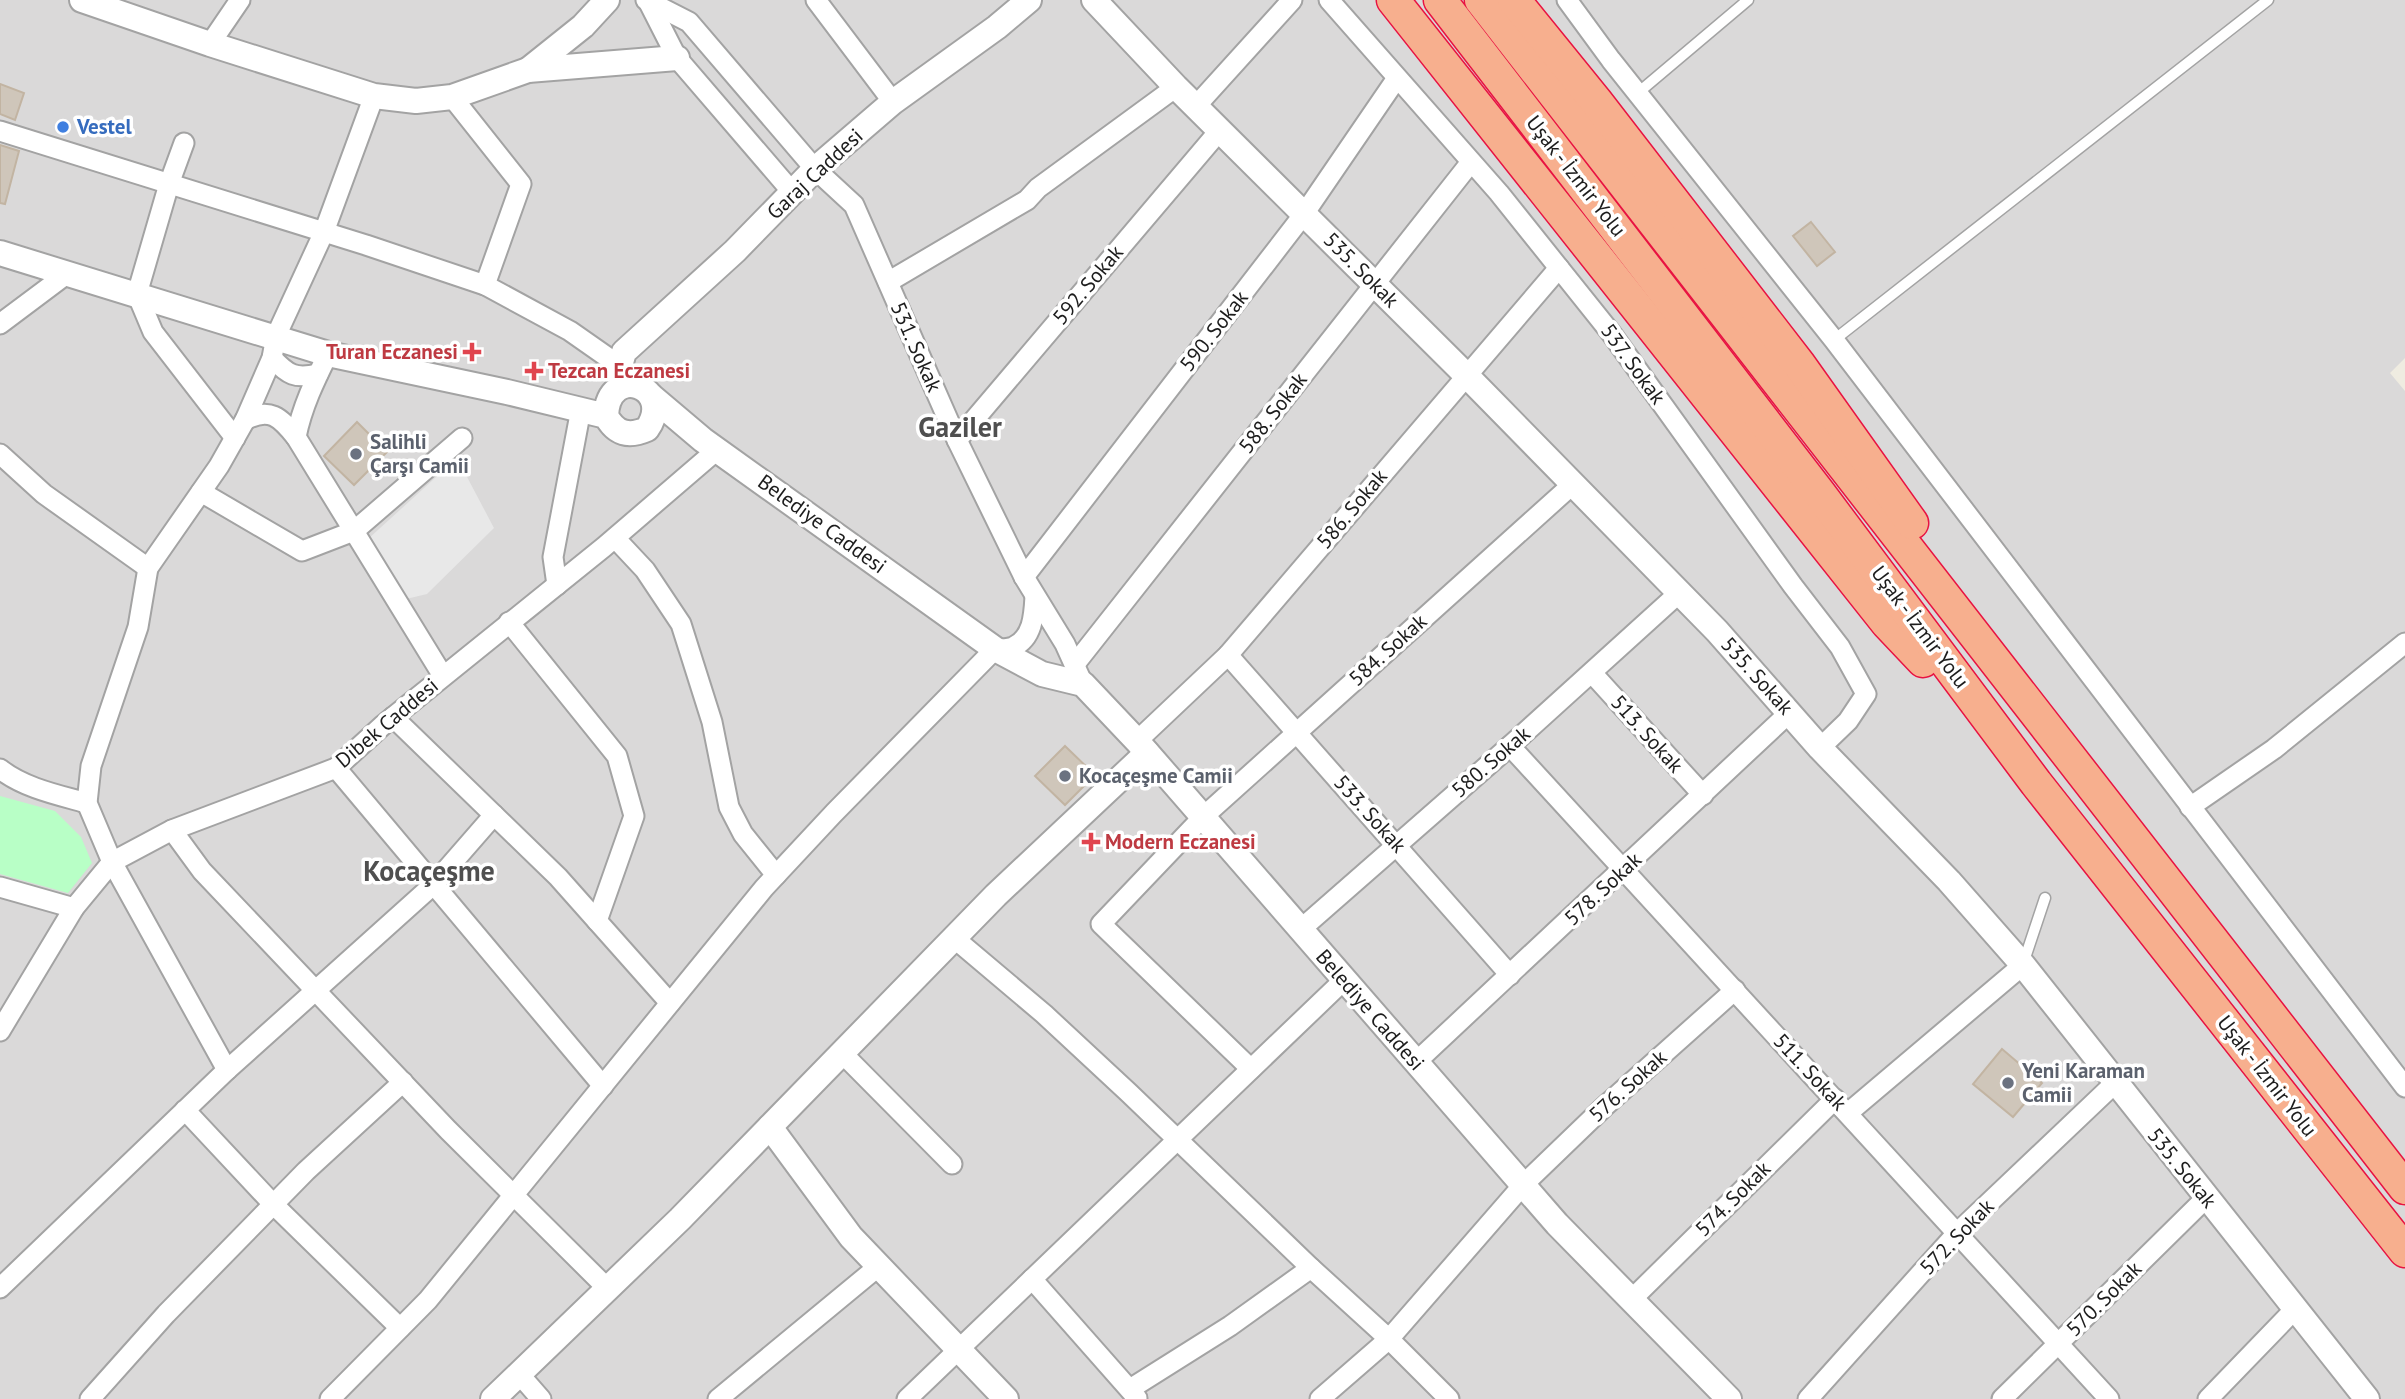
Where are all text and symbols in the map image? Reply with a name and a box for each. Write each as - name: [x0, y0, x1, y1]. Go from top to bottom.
- street label: Uşak - İzmir Yolu: [1521, 110, 1632, 242]
- place label: Vestel: [76, 113, 133, 140]
- marker: Vestel: [55, 119, 71, 135]
- street label: Garaj Caddesi: [761, 122, 868, 225]
- street label: 535. Sokak: [1318, 226, 1405, 313]
- street label: 592. Sokak: [1047, 239, 1129, 330]
- street label: 590. Sokak: [1173, 285, 1254, 377]
- street label: 531. Sokak: [885, 298, 948, 396]
- street label: 537. Sokak: [1595, 318, 1672, 409]
- place label: Turan Eczanesi: [326, 338, 458, 365]
- marker: Turan Eczanesi: [464, 344, 480, 360]
- place label: Tezcan Eczanesi: [548, 357, 690, 384]
- marker: Tezcan Eczanesi: [526, 363, 542, 379]
- street label: 588. Sokak: [1232, 367, 1313, 459]
- district label: Gaziler: [918, 408, 1002, 445]
- place label: Salihli Çarşı Camii: [370, 428, 469, 479]
- marker: Salihli Çarşı Camii: [348, 446, 364, 462]
- street label: 586. Sokak: [1311, 463, 1393, 554]
- street label: Belediye Caddesi: [753, 468, 892, 579]
- street label: Uşak - İzmir Yolu: [1865, 560, 1975, 693]
- street label: 584. Sokak: [1343, 608, 1432, 692]
- street label: 535. Sokak: [1715, 631, 1799, 720]
- street label: Dibek Caddesi: [330, 672, 444, 774]
- street label: 513. Sokak: [1605, 689, 1689, 778]
- street label: 580. Sokak: [1446, 720, 1536, 803]
- place label: Kocaçeşme Camii: [1079, 762, 1233, 789]
- marker: Kocaçeşme Camii: [1057, 768, 1073, 784]
- street label: 533. Sokak: [1328, 769, 1412, 858]
- place label: Modern Eczanesi: [1105, 828, 1256, 855]
- marker: Modern Eczanesi: [1083, 834, 1099, 850]
- street label: 578. Sokak: [1558, 846, 1647, 931]
- district label: Kocaçeşme: [363, 852, 495, 889]
- street label: Belediye Caddesi: [1310, 943, 1431, 1076]
- street label: Uşak - İzmir Yolu: [2212, 1010, 2323, 1142]
- street label: 511. Sokak: [1768, 1027, 1853, 1116]
- street label: 576. Sokak: [1583, 1044, 1672, 1128]
- place label: Yeni Karaman Camii: [2021, 1057, 2145, 1108]
- marker: Yeni Karaman Camii: [2000, 1075, 2016, 1091]
- street label: 535. Sokak: [2142, 1122, 2223, 1213]
- street label: 574. Sokak: [1689, 1155, 1776, 1242]
- street label: 572. Sokak: [1914, 1193, 2000, 1280]
- street label: 570. Sokak: [2060, 1255, 2147, 1342]

